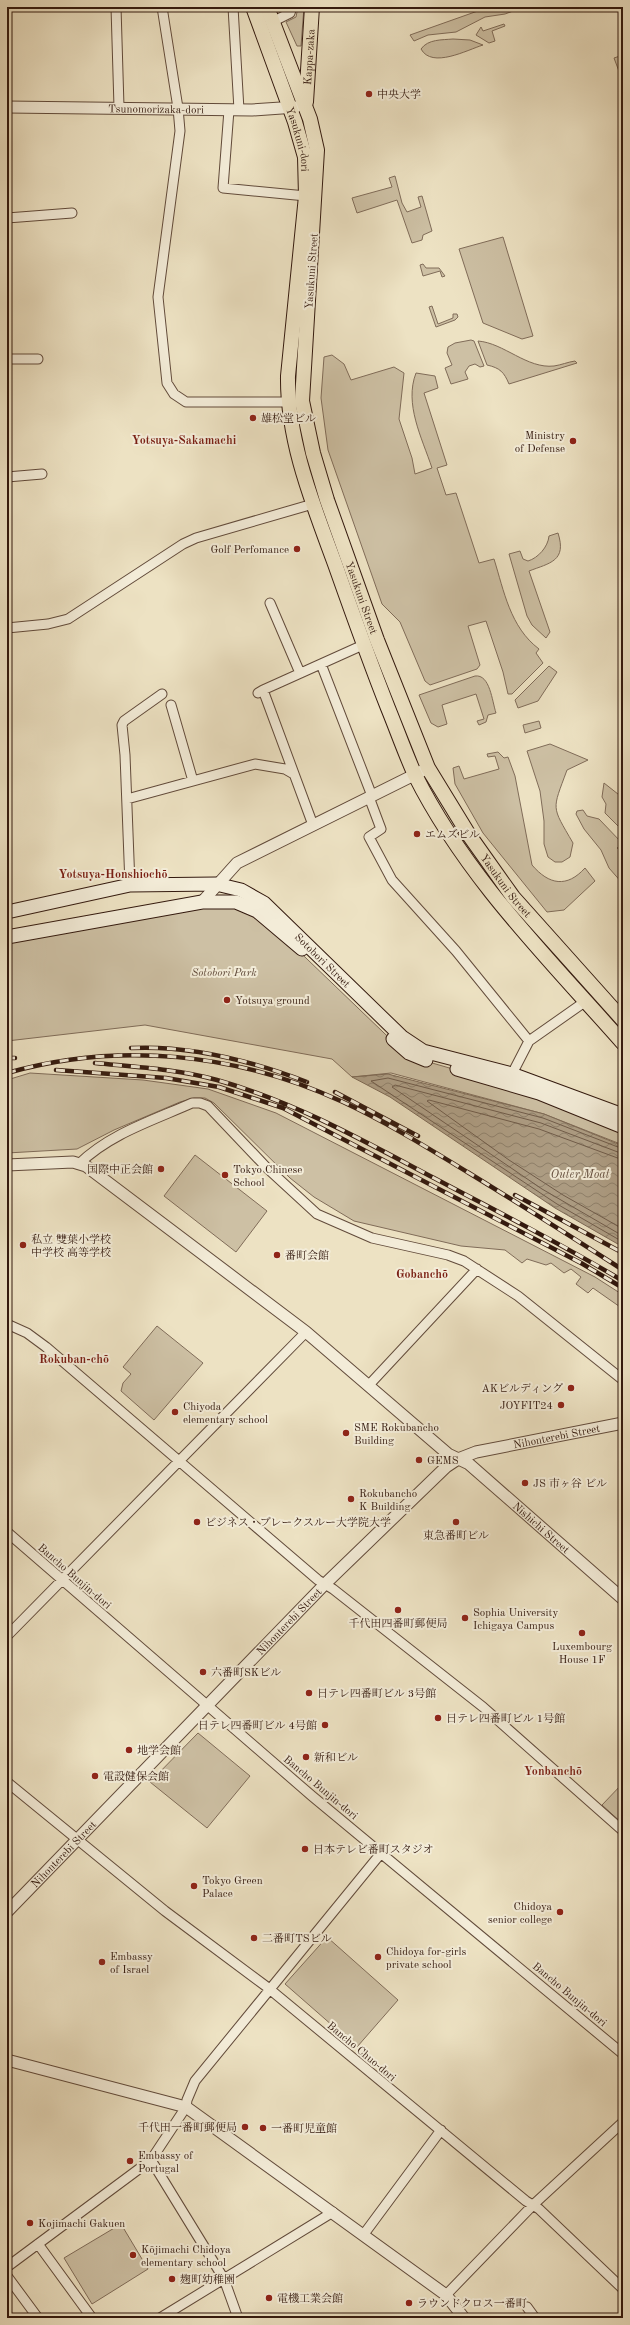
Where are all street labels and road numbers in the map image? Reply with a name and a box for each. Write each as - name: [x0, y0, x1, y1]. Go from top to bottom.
- street label: Kappa-zaka: [303, 28, 318, 86]
- street label: Tsunomorizaka-dori: [108, 104, 204, 116]
- street label: Yasukuni-dori: [283, 106, 309, 172]
- street label: Yasukuni Street: [304, 233, 321, 309]
- street label: Yasukuni Street: [342, 560, 378, 636]
- street label: Yasukuni Street: [477, 853, 533, 920]
- street label: Sotobori Street: [292, 932, 352, 990]
- street label: Nihonterebi Street: [512, 1424, 601, 1452]
- street label: Nishichi Street: [510, 1501, 571, 1556]
- street label: Bancho Bunjin-dori: [35, 1543, 113, 1612]
- street label: Nihonterebi Street: [255, 1587, 325, 1658]
- street label: Bancho Bunjin-dori: [281, 1754, 359, 1822]
- street label: Nihonterebi Street: [30, 1819, 99, 1890]
- street label: Bancho Bunjin-dori: [530, 1961, 608, 2029]
- street label: Bancho Chuo-dori: [325, 2020, 397, 2084]

